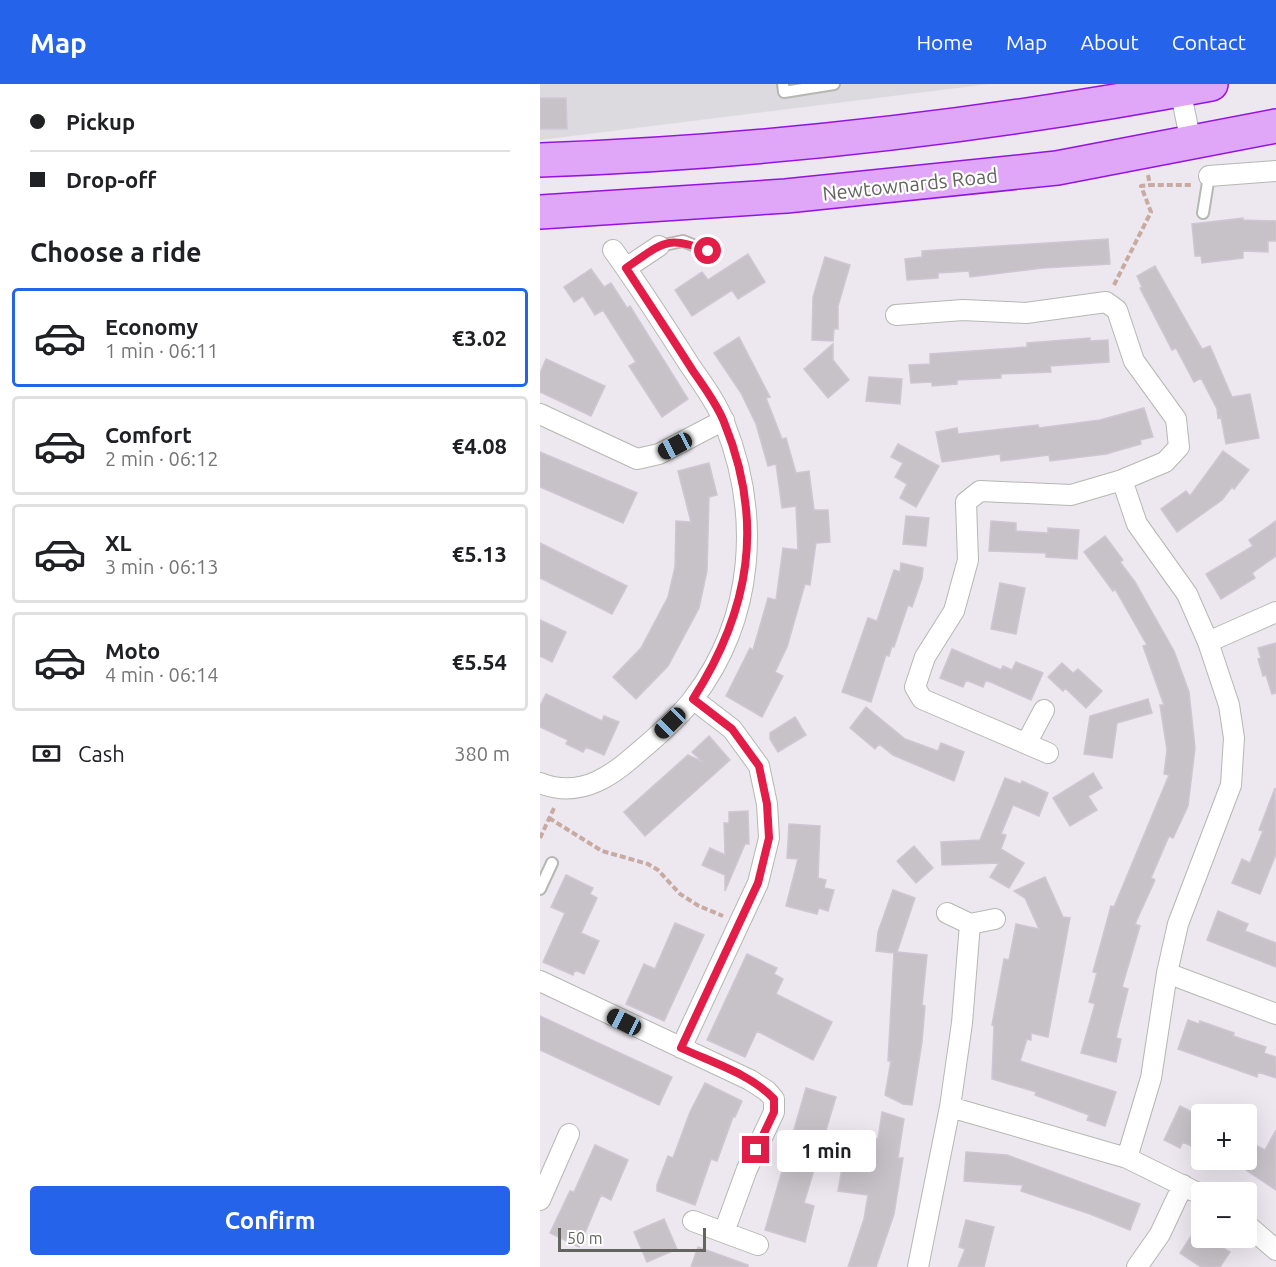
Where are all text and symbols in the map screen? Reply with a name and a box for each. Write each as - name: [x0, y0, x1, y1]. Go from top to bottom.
- text: Map: [30, 27, 87, 58]
- text: Home: [916, 30, 973, 54]
- text: Map: [1006, 30, 1047, 54]
- text: About: [1080, 30, 1139, 54]
- text: Contact: [1172, 30, 1246, 54]
- text: Pickup: [66, 109, 135, 134]
- street label: Newtownards Road: [821, 163, 999, 205]
- text: Drop-off: [66, 167, 156, 192]
- text: Choose a ride: [30, 237, 202, 267]
- route start: [694, 237, 721, 264]
- icon: car: [33, 311, 87, 365]
- text: Economy: [105, 314, 198, 339]
- text: €3.02: [452, 325, 507, 350]
- text: 1 min · 06:11: [105, 339, 219, 362]
- icon: car: [33, 419, 87, 473]
- text: Comfort: [105, 422, 192, 447]
- car: [655, 430, 695, 462]
- text: €4.08: [452, 433, 507, 458]
- text: 2 min · 06:12: [105, 447, 219, 470]
- icon: car: [33, 527, 87, 581]
- text: XL: [105, 530, 132, 555]
- text: €5.13: [452, 541, 507, 566]
- text: 3 min · 06:13: [105, 555, 219, 578]
- icon: car: [33, 635, 87, 689]
- text: Moto: [105, 638, 160, 663]
- text: €5.54: [452, 649, 507, 674]
- text: 4 min · 06:14: [105, 663, 219, 686]
- car: [651, 704, 689, 742]
- icon: cash: [30, 737, 63, 770]
- text: Cash: [78, 741, 125, 766]
- text: 380 m: [454, 742, 510, 765]
- car: [604, 1006, 644, 1038]
- map controls: [1191, 1104, 1257, 1248]
- button: +: [1191, 1104, 1257, 1170]
- callout: 1 min: [777, 1129, 876, 1171]
- route end: [742, 1136, 769, 1163]
- text: 1 min: [801, 1139, 852, 1162]
- button: −: [1191, 1182, 1257, 1248]
- button: Confirm: [30, 1186, 510, 1255]
- scale bar: [558, 1225, 706, 1252]
- text: 50 m: [567, 1229, 603, 1247]

